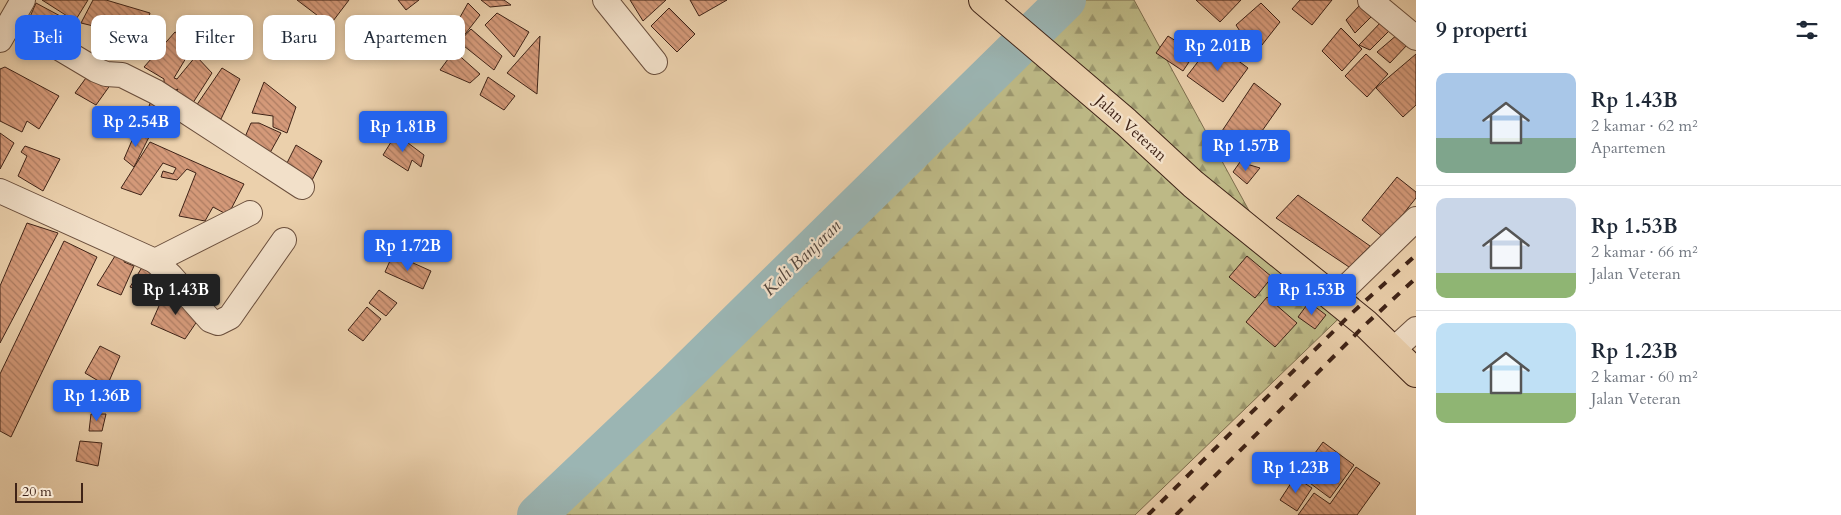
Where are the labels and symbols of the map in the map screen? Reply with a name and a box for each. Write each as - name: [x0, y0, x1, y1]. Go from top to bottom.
- pin: Rp 2.01B: [1166, 30, 1270, 72]
- street label: Jalan Veteran: [1089, 88, 1172, 166]
- pin: Rp 2.54B: [84, 106, 188, 148]
- pin: Rp 1.81B: [351, 110, 455, 153]
- pin: Rp 1.57B: [1194, 130, 1298, 172]
- water label: Kali Banjaran: [757, 214, 847, 302]
- pin: Rp 1.72B: [356, 230, 460, 272]
- pin: Rp 1.43B: [124, 274, 228, 316]
- pin: Rp 1.53B: [1260, 274, 1364, 316]
- pin: Rp 1.36B: [45, 380, 149, 422]
- pin: Rp 1.23B: [1244, 452, 1348, 494]
- scale bar: [15, 480, 82, 503]

